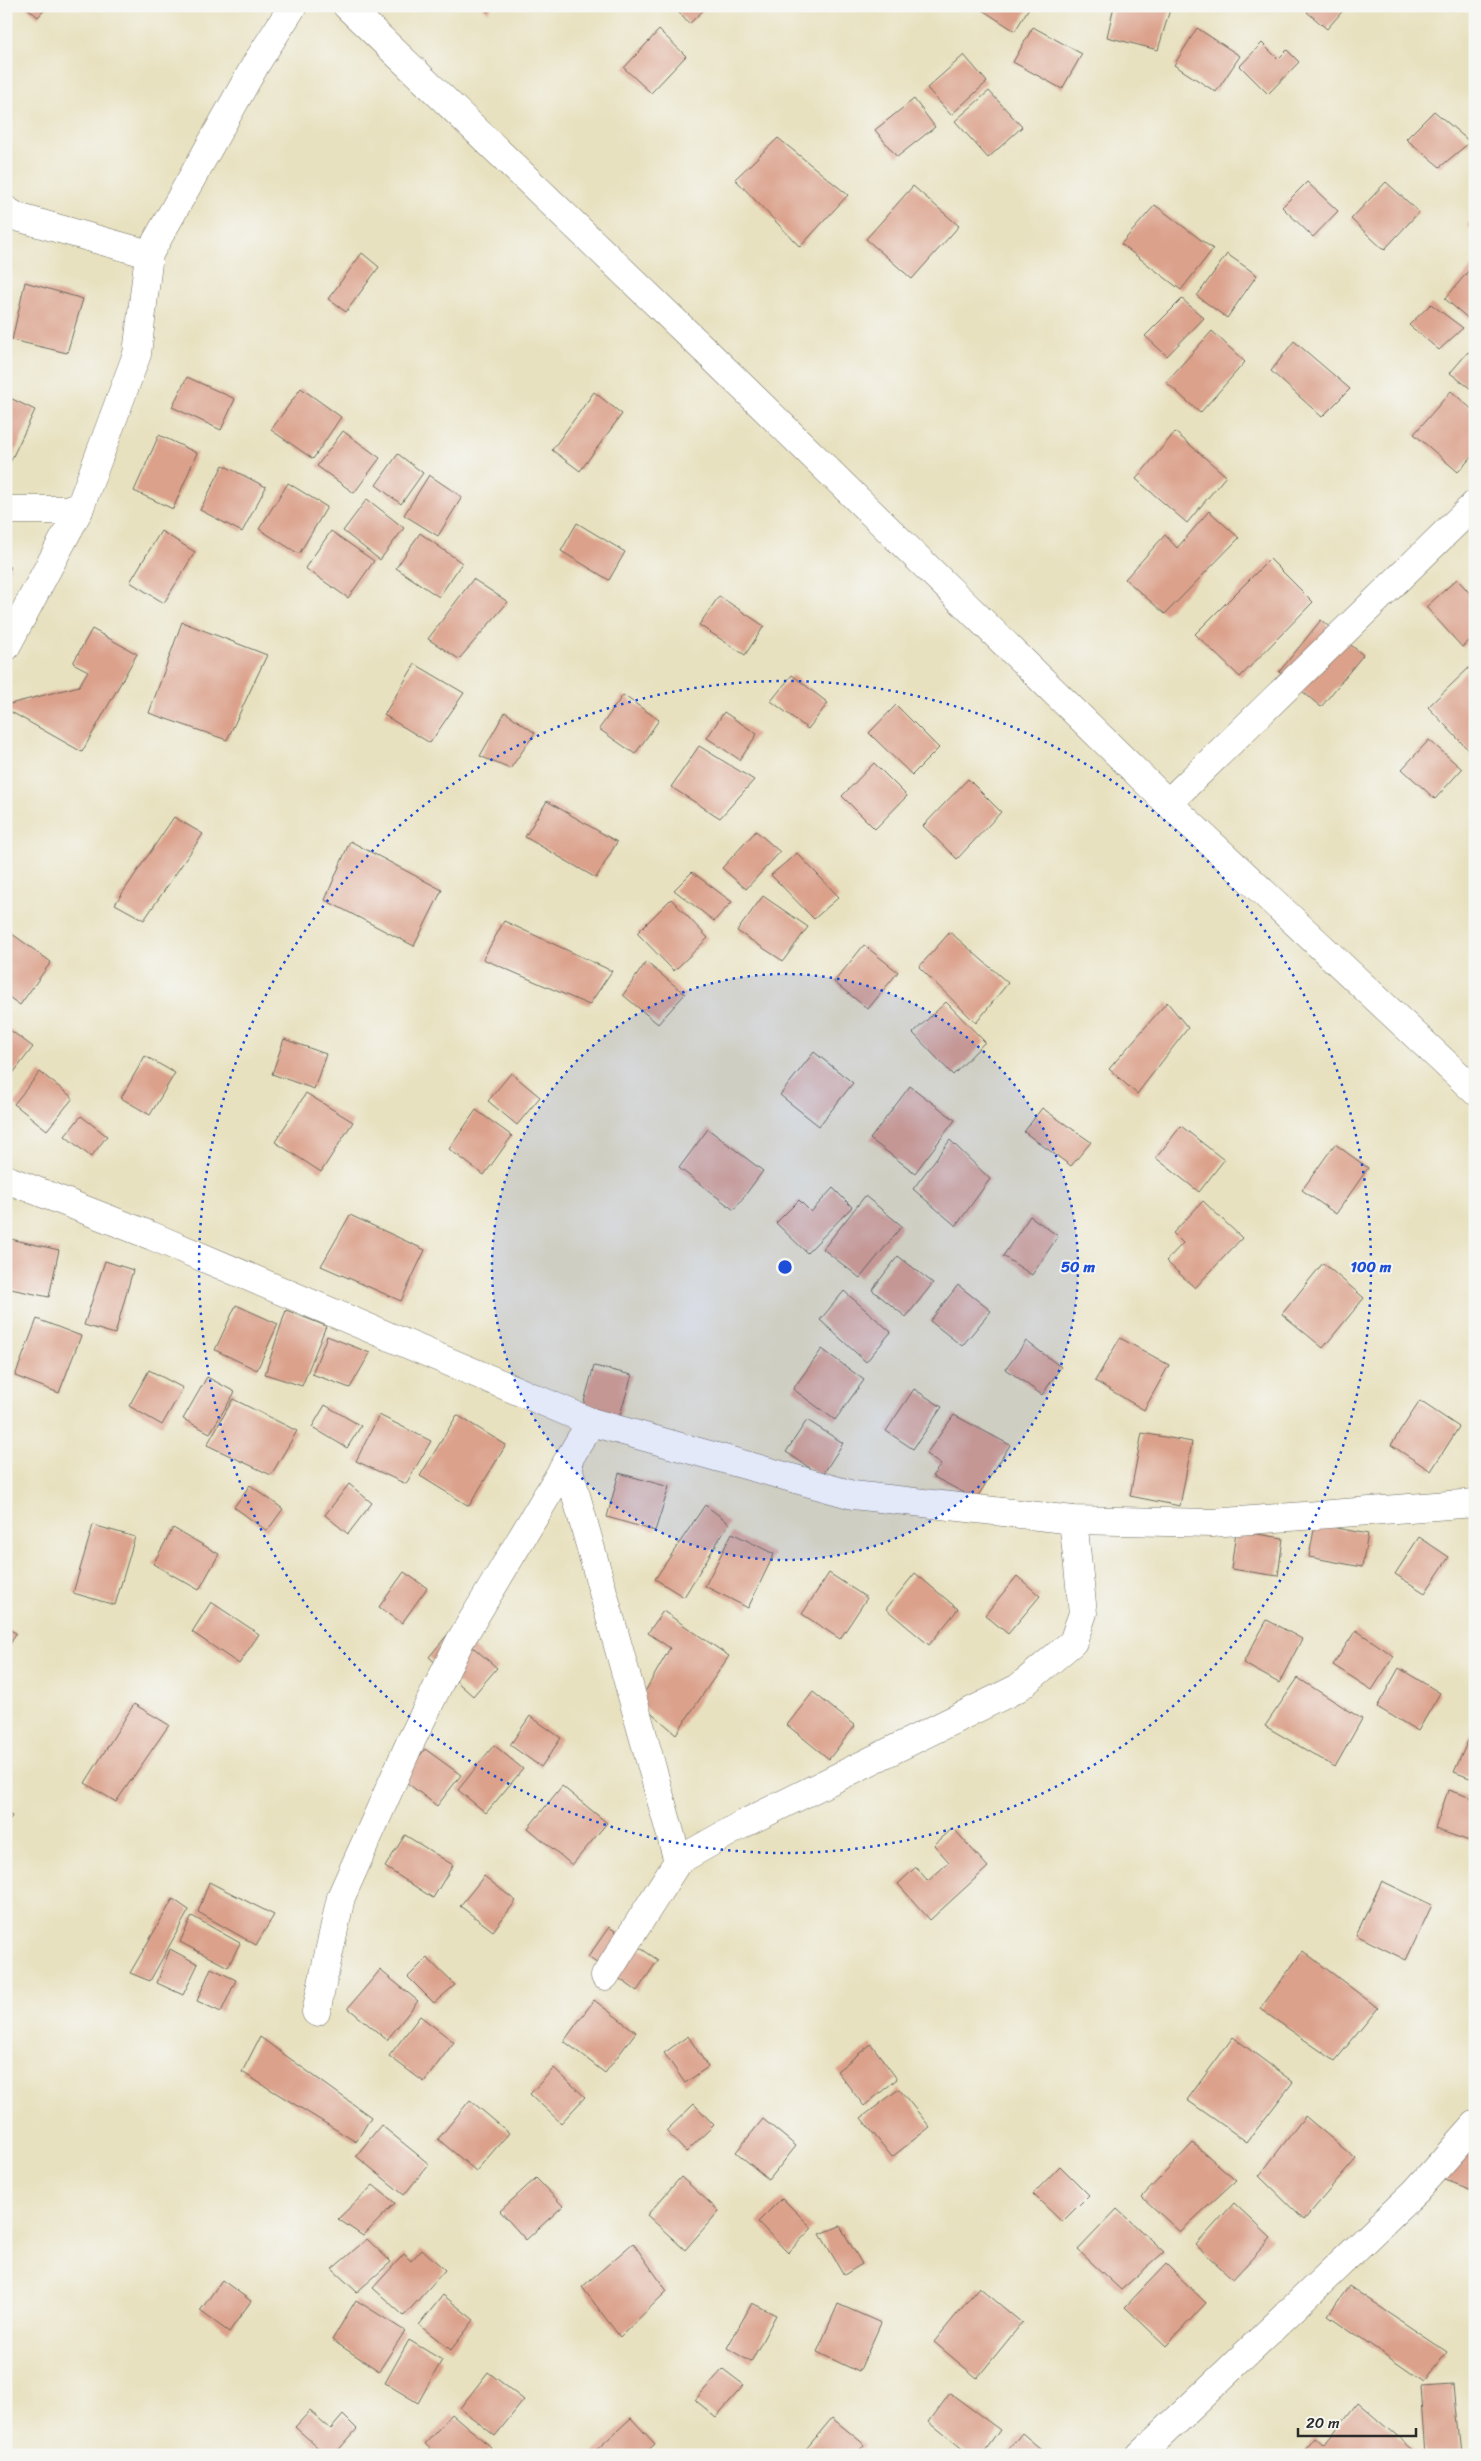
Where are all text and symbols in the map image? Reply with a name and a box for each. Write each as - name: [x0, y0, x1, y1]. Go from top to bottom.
- text: 50 m: [1061, 1254, 1096, 1280]
- text: 100 m: [1351, 1254, 1392, 1280]
- centre of rings: [776, 1258, 794, 1276]
- scale bar: [1298, 2406, 1416, 2438]
- text: 20 m: [1306, 2410, 1340, 2436]

